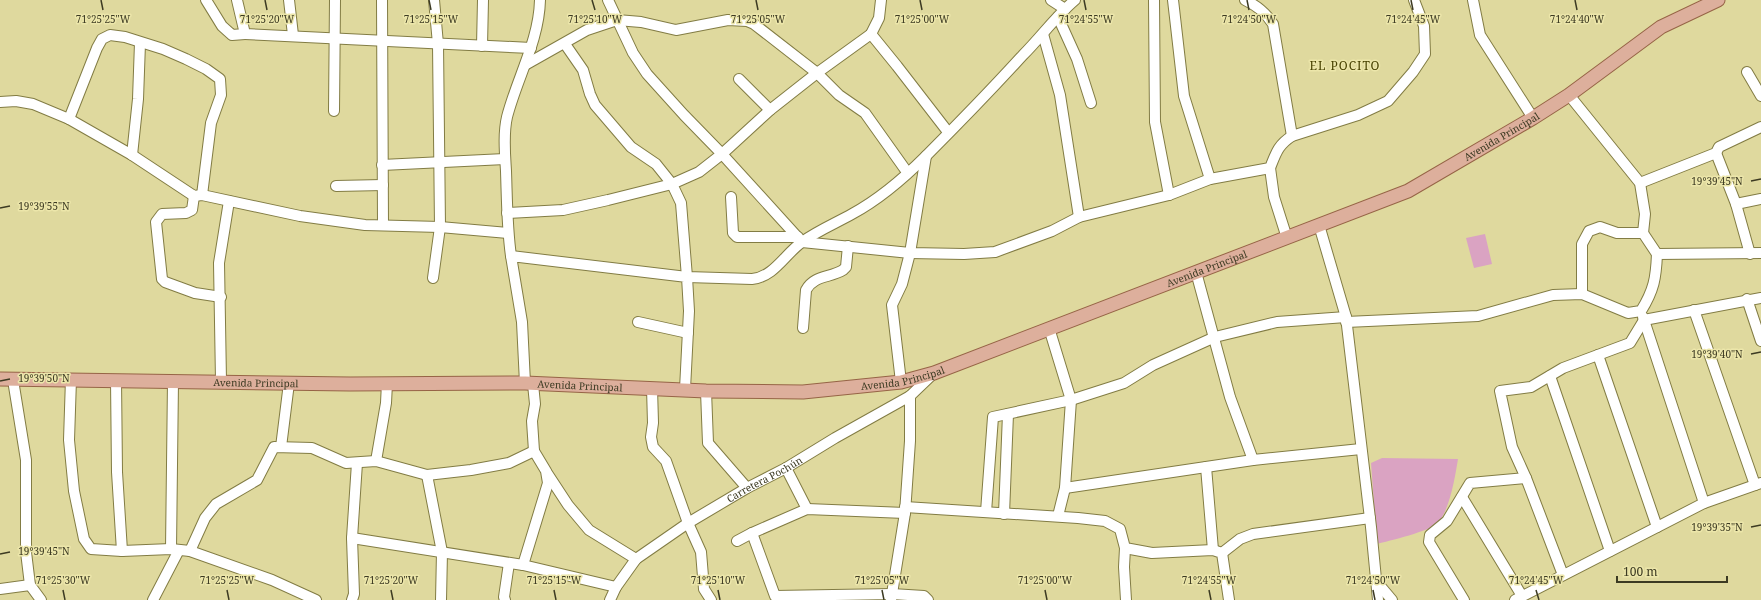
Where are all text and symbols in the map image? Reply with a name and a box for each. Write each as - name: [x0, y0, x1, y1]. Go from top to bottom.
- text: 71°25'25"W: [76, 12, 131, 26]
- text: 71°25'20"W: [240, 12, 295, 26]
- text: 71°25'15"W: [404, 12, 459, 26]
- text: 71°25'10"W: [568, 12, 623, 26]
- text: 71°25'05"W: [731, 12, 786, 26]
- text: 71°25'00"W: [895, 12, 950, 26]
- text: 71°24'55"W: [1059, 12, 1114, 26]
- text: 71°24'50"W: [1222, 12, 1277, 26]
- text: 71°24'45"W: [1386, 12, 1441, 26]
- text: 71°24'40"W: [1550, 12, 1605, 26]
- district label: EL POCITO: [1309, 57, 1381, 74]
- street label: Avenida Principal: [1461, 109, 1542, 164]
- text: 19°39'45"N: [1691, 174, 1743, 188]
- text: 19°39'55"N: [18, 199, 70, 213]
- street label: Avenida Principal: [1164, 247, 1249, 290]
- text: 19°39'40"N: [1691, 347, 1743, 361]
- street label: Avenida Principal: [860, 363, 946, 393]
- text: 19°39'50"N: [18, 371, 70, 385]
- street label: Avenida Principal: [213, 375, 299, 390]
- street label: Avenida Principal: [537, 377, 623, 394]
- street label: Carretera Pochún: [724, 453, 805, 506]
- text: 19°39'35"N: [1691, 520, 1743, 534]
- text: 19°39'45"N: [18, 544, 70, 558]
- scale bar: [1617, 558, 1727, 584]
- text: 100 m: [1623, 563, 1658, 580]
- text: 71°25'30"W: [36, 573, 91, 587]
- text: 71°25'25"W: [200, 573, 255, 587]
- text: 71°25'20"W: [364, 573, 419, 587]
- text: 71°25'15"W: [527, 573, 582, 587]
- text: 71°25'10"W: [691, 573, 746, 587]
- text: 71°25'05"W: [855, 573, 910, 587]
- text: 71°25'00"W: [1018, 573, 1073, 587]
- text: 71°24'55"W: [1182, 573, 1237, 587]
- text: 71°24'50"W: [1346, 573, 1401, 587]
- text: 71°24'45"W: [1509, 573, 1564, 587]

